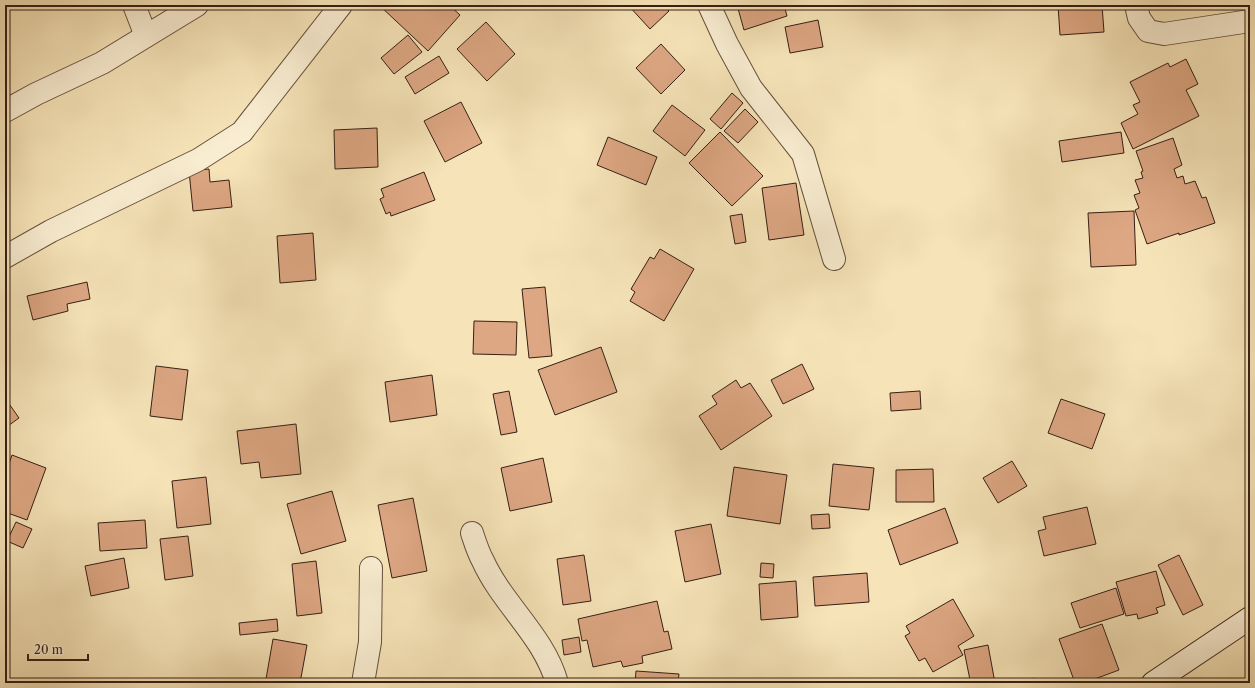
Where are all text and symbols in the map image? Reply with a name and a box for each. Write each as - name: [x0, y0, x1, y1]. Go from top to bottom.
- scale bar: [28, 636, 88, 662]
- text: 20 m: [34, 642, 63, 657]

